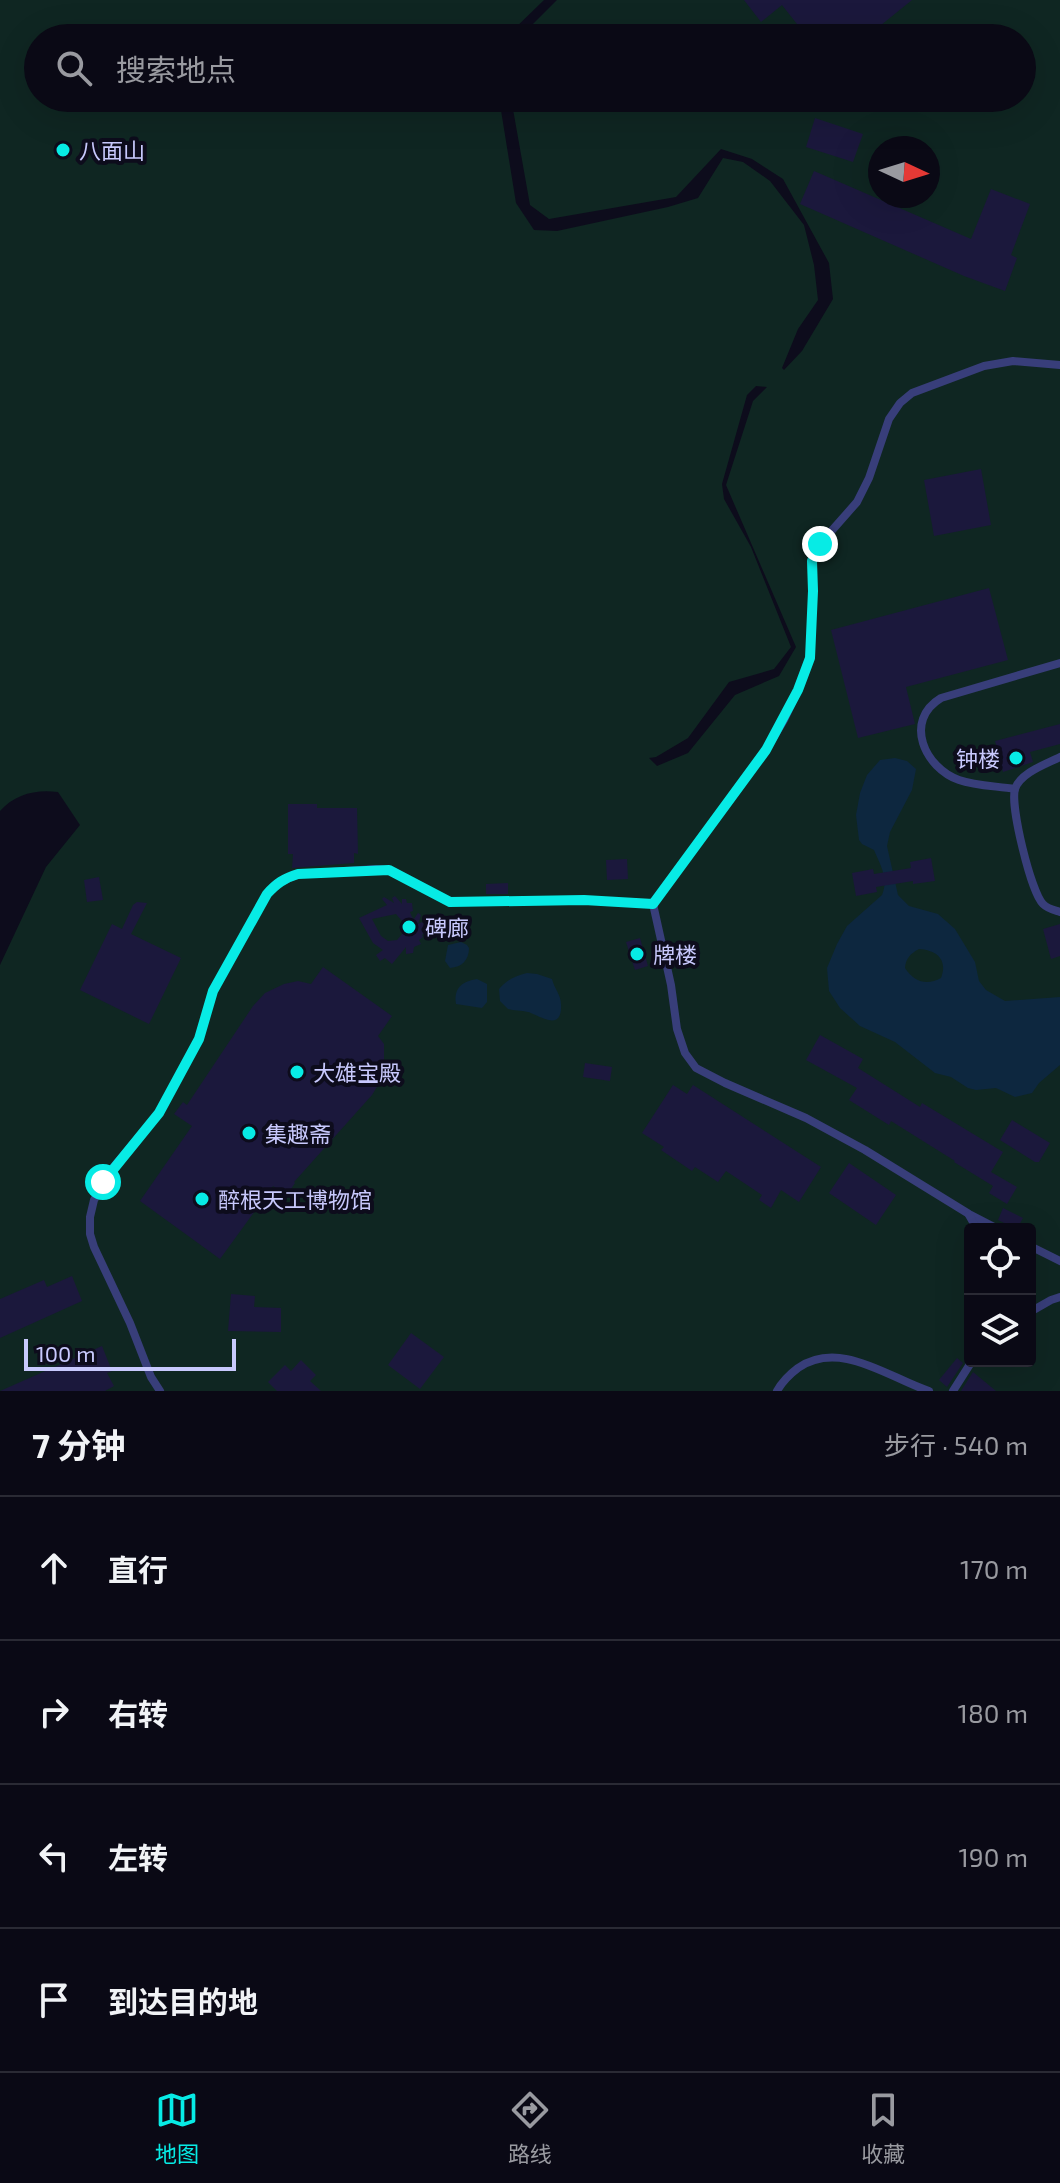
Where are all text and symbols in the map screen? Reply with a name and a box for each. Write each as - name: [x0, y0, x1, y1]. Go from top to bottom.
- search box: [24, 24, 1036, 112]
- icon: search: [52, 46, 96, 90]
- text: 搜索地点: [116, 51, 236, 87]
- north arrow: [868, 136, 940, 208]
- place label: 八面山: [79, 137, 145, 163]
- marker: 八面山: [54, 141, 72, 159]
- route end: [802, 526, 838, 562]
- place label: 钟楼: [956, 745, 1000, 771]
- marker: 钟楼: [1007, 749, 1025, 767]
- place label: 碑廊: [425, 914, 469, 940]
- marker: 碑廊: [400, 918, 418, 936]
- place label: 牌楼: [653, 941, 697, 967]
- marker: 牌楼: [628, 945, 646, 963]
- place label: 大雄宝殿: [313, 1059, 401, 1085]
- marker: 大雄宝殿: [288, 1063, 306, 1081]
- place label: 集趣斋: [265, 1120, 331, 1146]
- marker: 集趣斋: [240, 1124, 258, 1142]
- route start: [85, 1164, 121, 1200]
- place label: 醉根天工博物馆: [218, 1186, 372, 1212]
- marker: 醉根天工博物馆: [193, 1190, 211, 1208]
- map controls: [964, 1223, 1036, 1367]
- button: locate: [964, 1223, 1036, 1295]
- button: layers: [964, 1295, 1036, 1367]
- scale bar: [24, 1335, 236, 1371]
- text: 100 m: [36, 1340, 95, 1366]
- text: 7 分钟: [32, 1424, 125, 1465]
- text: 步行 · 540 m: [884, 1429, 1028, 1460]
- icon: ahead: [32, 1546, 76, 1590]
- text: 直行: [108, 1551, 168, 1587]
- text: 170 m: [960, 1553, 1028, 1584]
- icon: right: [32, 1690, 76, 1734]
- text: 右转: [108, 1695, 168, 1731]
- text: 180 m: [958, 1697, 1028, 1728]
- icon: left: [32, 1834, 76, 1878]
- text: 左转: [108, 1839, 168, 1875]
- text: 190 m: [959, 1841, 1028, 1872]
- icon: arrive: [32, 1978, 76, 2022]
- text: 到达目的地: [108, 1983, 258, 2019]
- tab: 地图: [155, 2088, 199, 2168]
- tab: 路线: [508, 2088, 552, 2168]
- tab: 收藏: [861, 2088, 905, 2168]

